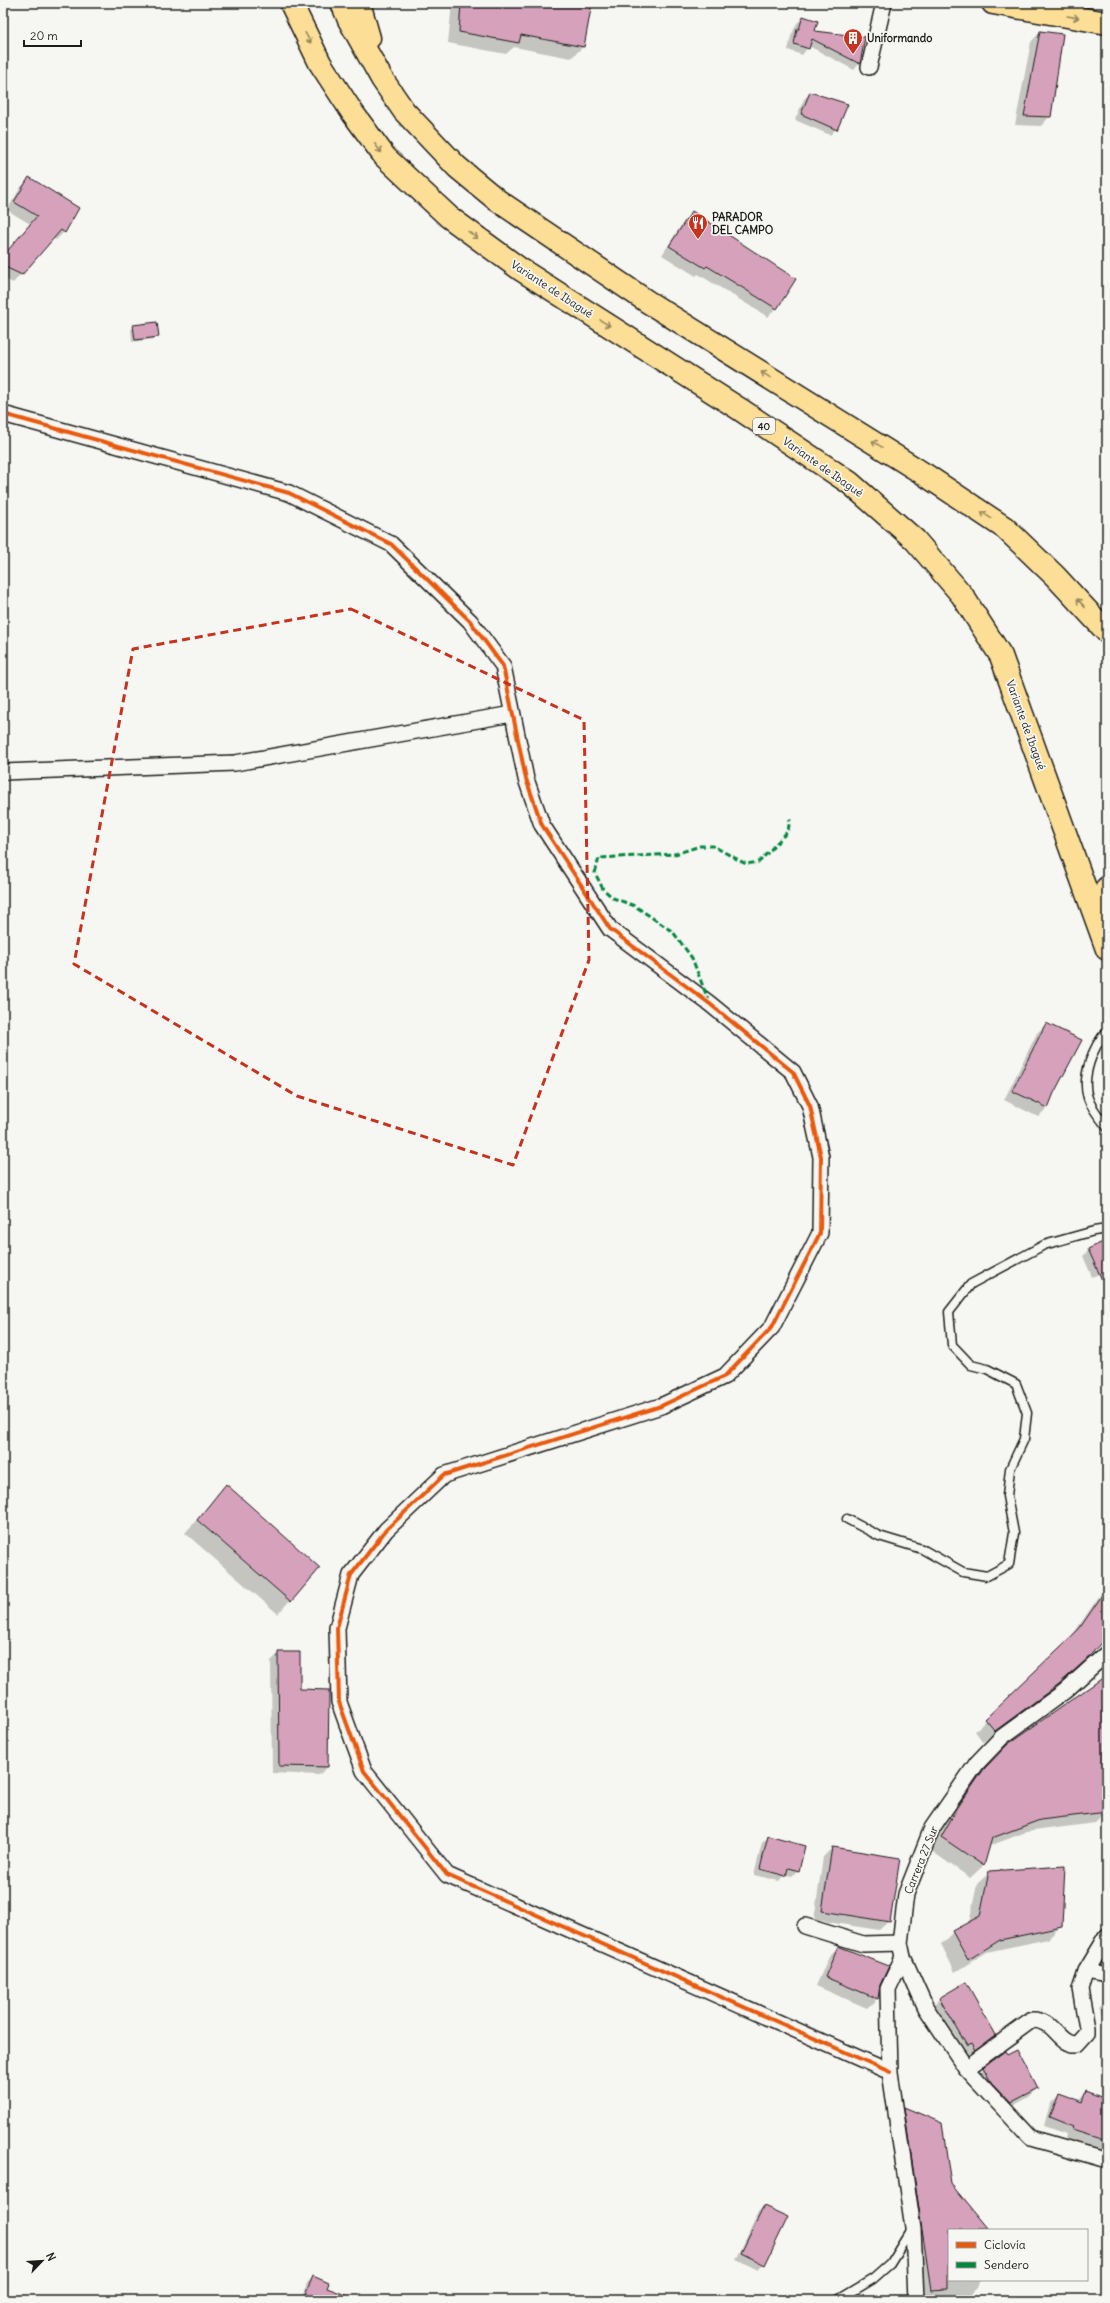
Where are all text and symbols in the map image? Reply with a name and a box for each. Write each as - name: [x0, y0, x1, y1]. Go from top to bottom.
- one-way arrow: [1066, 13, 1079, 21]
- scale bar: [24, 22, 81, 48]
- building icon: Uniformando: [842, 27, 864, 55]
- text: 20 m: [30, 28, 58, 43]
- place label: Uniformando: [867, 31, 932, 45]
- one-way arrow: [304, 32, 312, 44]
- one-way arrow: [374, 142, 382, 153]
- place label: PARADOR DEL CAMPO: [712, 210, 774, 237]
- restaurant icon: PARADOR DEL CAMPO: [687, 212, 709, 240]
- one-way arrow: [468, 231, 479, 239]
- street label: Variante de Ibagué: [508, 257, 596, 321]
- one-way arrow: [599, 319, 610, 328]
- one-way arrow: [760, 371, 772, 379]
- road number: 40: [753, 418, 775, 434]
- street label: Variante de Ibagué: [780, 434, 866, 500]
- one-way arrow: [871, 440, 883, 448]
- one-way arrow: [980, 511, 991, 519]
- one-way arrow: [1076, 598, 1085, 608]
- street label: Variante de Ibagué: [1003, 678, 1049, 772]
- street label: Carrera 27 Sur: [901, 1823, 941, 1896]
- legend: [948, 2229, 1088, 2281]
- text: Ciclovía: [984, 2237, 1026, 2252]
- north arrow: [22, 2241, 62, 2281]
- text: N: [43, 2250, 59, 2263]
- text: Sendero: [984, 2257, 1029, 2272]

